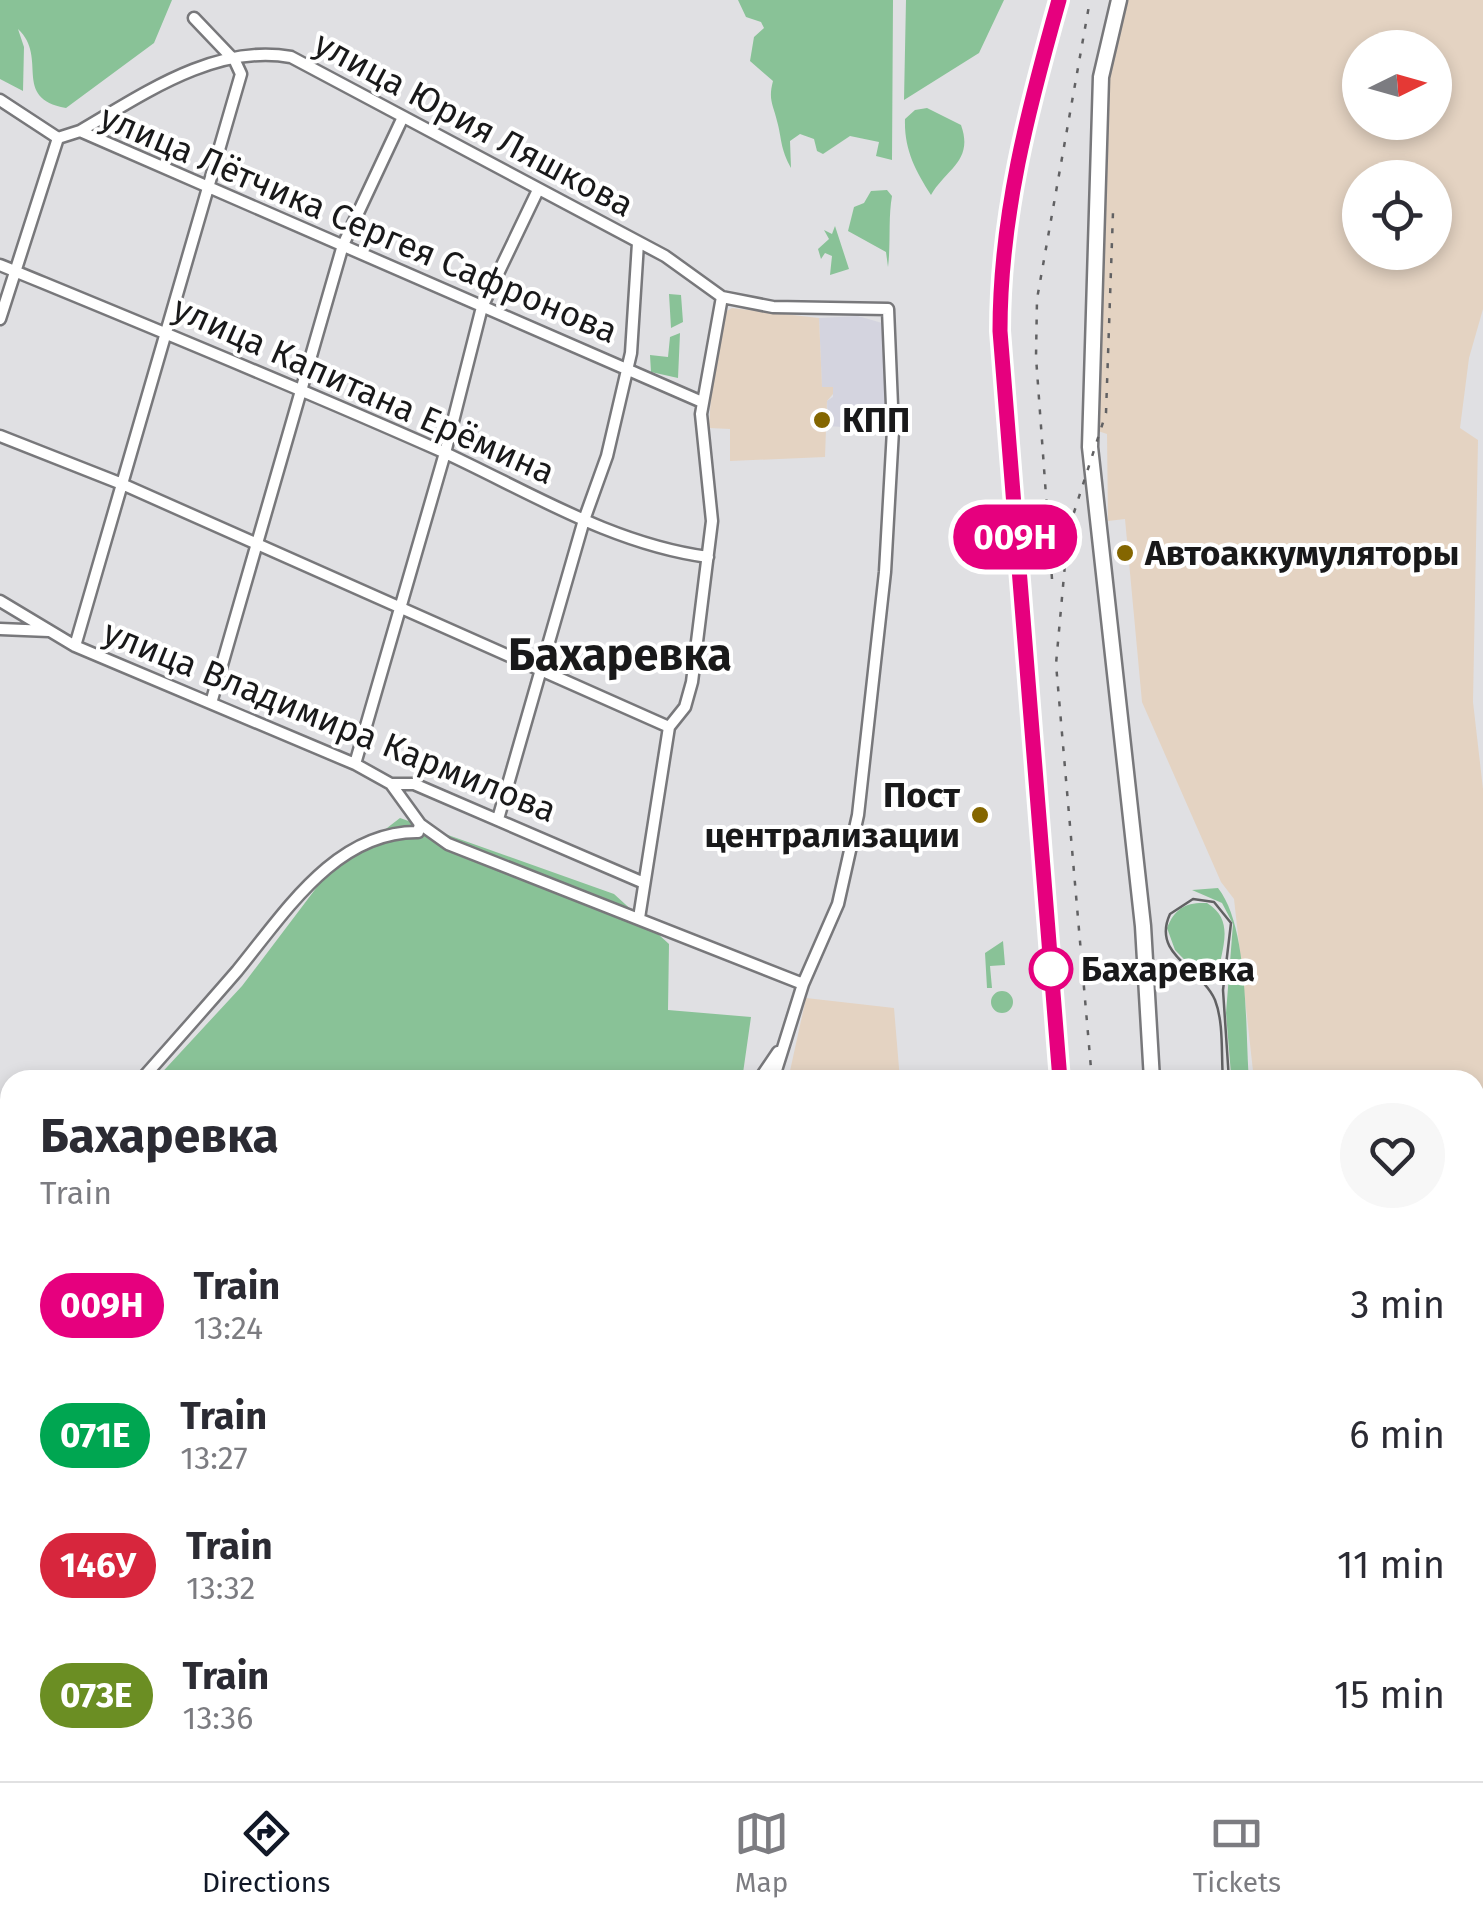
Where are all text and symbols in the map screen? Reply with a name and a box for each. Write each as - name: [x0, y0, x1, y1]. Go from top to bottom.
- street label: улица Юрия Ляшкова: [307, 22, 641, 226]
- north arrow: [1342, 30, 1452, 140]
- map controls: [1342, 30, 1452, 270]
- street label: улица Лётчика Сергея Сафронова: [94, 96, 624, 352]
- button: locate: [1342, 160, 1452, 270]
- street label: улица Капитана Ерёмина: [167, 287, 561, 493]
- place label: КПП: [842, 399, 910, 441]
- marker: КПП: [811, 409, 833, 431]
- line badge: 009Н: [945, 504, 1085, 570]
- text: 009Н: [973, 516, 1057, 558]
- place label: Автоаккумуляторы: [1144, 532, 1459, 574]
- marker: Автоаккумуляторы: [1114, 542, 1136, 564]
- street label: улица Владимира Кармилова: [97, 611, 563, 831]
- district label: Бахаревка: [508, 628, 732, 682]
- place label: Пост централизации: [704, 774, 960, 856]
- marker: Пост централизации: [969, 804, 991, 826]
- marker: Бахаревка: [1030, 948, 1072, 990]
- place label: Бахаревка: [1081, 948, 1255, 990]
- button: heart: [1340, 1103, 1445, 1208]
- text: Бахаревка: [40, 1107, 279, 1165]
- text: Train: [40, 1174, 112, 1212]
- text: Train: [194, 1263, 280, 1309]
- text: 3 min: [1350, 1282, 1445, 1328]
- text: 009Н: [60, 1284, 144, 1326]
- text: 13:24: [194, 1309, 263, 1347]
- text: Train: [180, 1393, 267, 1439]
- text: 6 min: [1349, 1412, 1445, 1458]
- text: 071Е: [60, 1414, 130, 1456]
- text: 13:27: [180, 1439, 248, 1477]
- text: Train: [186, 1523, 273, 1569]
- text: 11 min: [1337, 1542, 1445, 1588]
- text: 146У: [60, 1544, 136, 1586]
- text: 13:32: [186, 1569, 255, 1607]
- text: Train: [183, 1653, 269, 1699]
- text: 15 min: [1334, 1672, 1445, 1718]
- text: 073Е: [60, 1674, 133, 1716]
- text: 13:36: [183, 1699, 253, 1737]
- tab: Directions: [202, 1806, 330, 1899]
- tab: Map: [734, 1806, 789, 1899]
- tab: Tickets: [1193, 1806, 1281, 1899]

